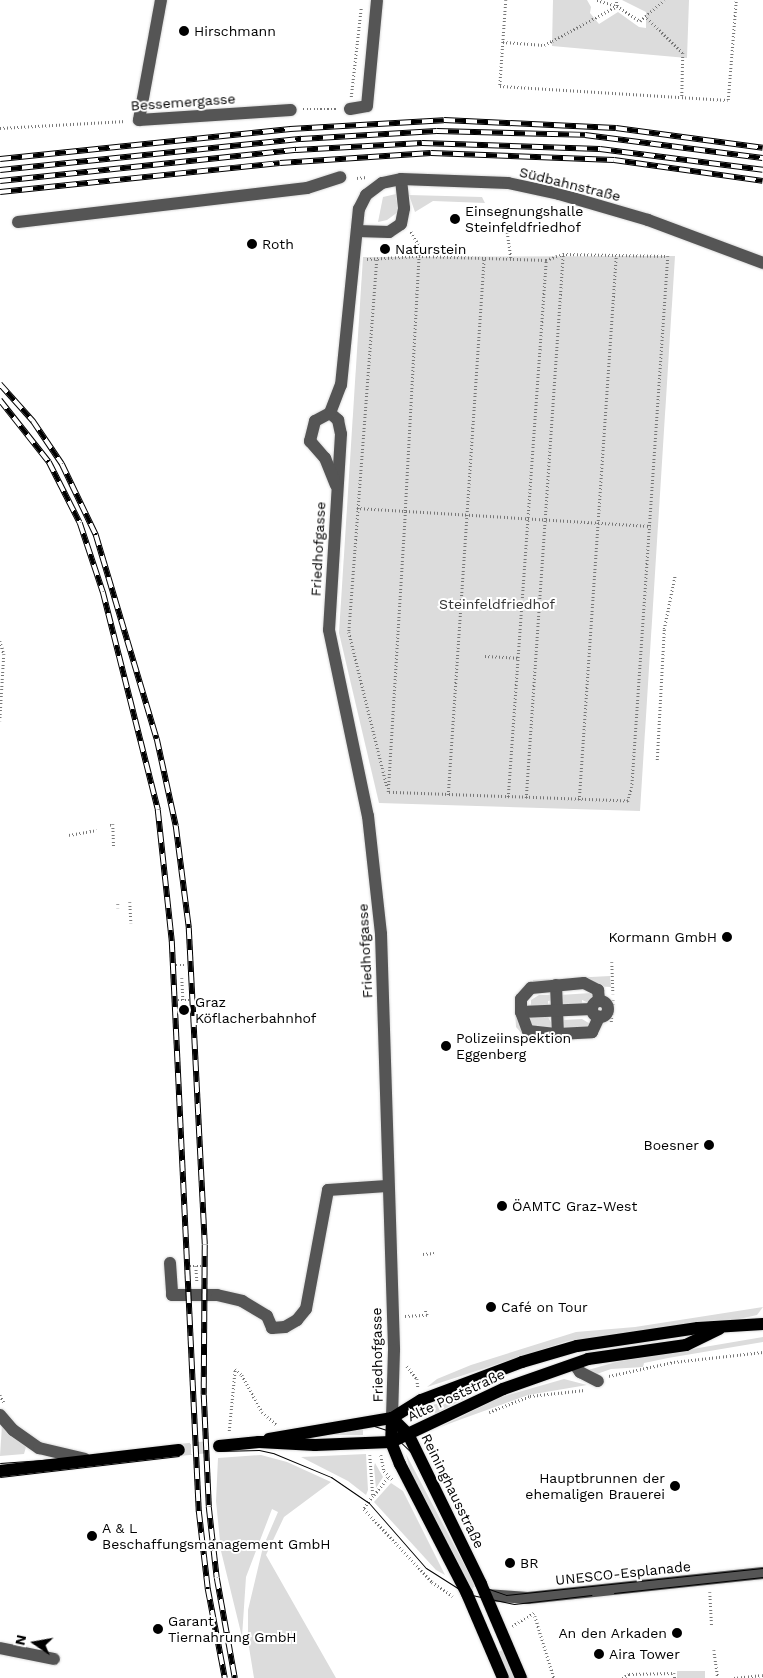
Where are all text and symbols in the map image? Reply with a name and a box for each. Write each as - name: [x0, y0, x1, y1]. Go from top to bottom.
- place label: Hirschmann: [194, 23, 276, 39]
- marker: Hirschmann: [178, 25, 190, 37]
- street label: Bessemergasse: [130, 90, 236, 114]
- street label: Südbahnstraße: [518, 163, 622, 205]
- place label: Einsegnungshalle Steinfeldfriedhof: [465, 203, 583, 236]
- marker: Einsegnungshalle Steinfeldfriedhof: [449, 213, 461, 225]
- place label: Roth: [262, 236, 294, 252]
- marker: Roth: [246, 238, 258, 250]
- place label: Naturstein: [395, 241, 466, 257]
- marker: Naturstein: [379, 243, 391, 255]
- street label: Friedhofgasse: [307, 501, 329, 597]
- park label: Steinfeldfriedhof: [439, 596, 555, 612]
- street label: Friedhofgasse: [354, 903, 376, 999]
- place label: Kormann GmbH: [609, 929, 717, 945]
- marker: Kormann GmbH: [721, 931, 733, 943]
- place label: Graz Köflacherbahnhof: [195, 994, 316, 1026]
- marker: Graz Köflacherbahnhof: [177, 1003, 191, 1017]
- place label: Polizeiinspektion Eggenberg: [456, 1030, 571, 1062]
- marker: Polizeiinspektion Eggenberg: [440, 1040, 452, 1052]
- place label: Boesner: [644, 1137, 699, 1153]
- marker: Boesner: [703, 1139, 715, 1151]
- place label: ÖAMTC Graz-West: [512, 1198, 637, 1214]
- marker: ÖAMTC Graz-West: [496, 1200, 508, 1212]
- place label: Café on Tour: [501, 1299, 588, 1315]
- marker: Café on Tour: [485, 1301, 497, 1313]
- street label: Friedhofgasse: [368, 1307, 386, 1403]
- street label: Alte Poststraße: [405, 1365, 507, 1425]
- street label: Reininghausstraße: [418, 1431, 488, 1551]
- place label: Hauptbrunnen der ehemaligen Brauerei: [525, 1470, 665, 1502]
- marker: Hauptbrunnen der ehemaligen Brauerei: [669, 1480, 681, 1492]
- place label: A & L Beschaffungsmanagement GmbH: [102, 1520, 331, 1552]
- marker: A & L Beschaffungsmanagement GmbH: [86, 1530, 98, 1542]
- place label: BR: [520, 1555, 538, 1571]
- marker: BR: [504, 1557, 516, 1569]
- street label: UNESCO-Esplanade: [554, 1558, 692, 1588]
- place label: Garant Tiernahrung GmbH: [168, 1613, 297, 1645]
- north arrow: [10, 1618, 60, 1668]
- marker: Garant Tiernahrung GmbH: [152, 1623, 164, 1635]
- place label: An den Arkaden: [558, 1625, 667, 1641]
- marker: An den Arkaden: [671, 1627, 683, 1639]
- text: N: [11, 1633, 29, 1647]
- place label: Aira Tower: [609, 1646, 681, 1662]
- marker: Aira Tower: [593, 1648, 605, 1660]

